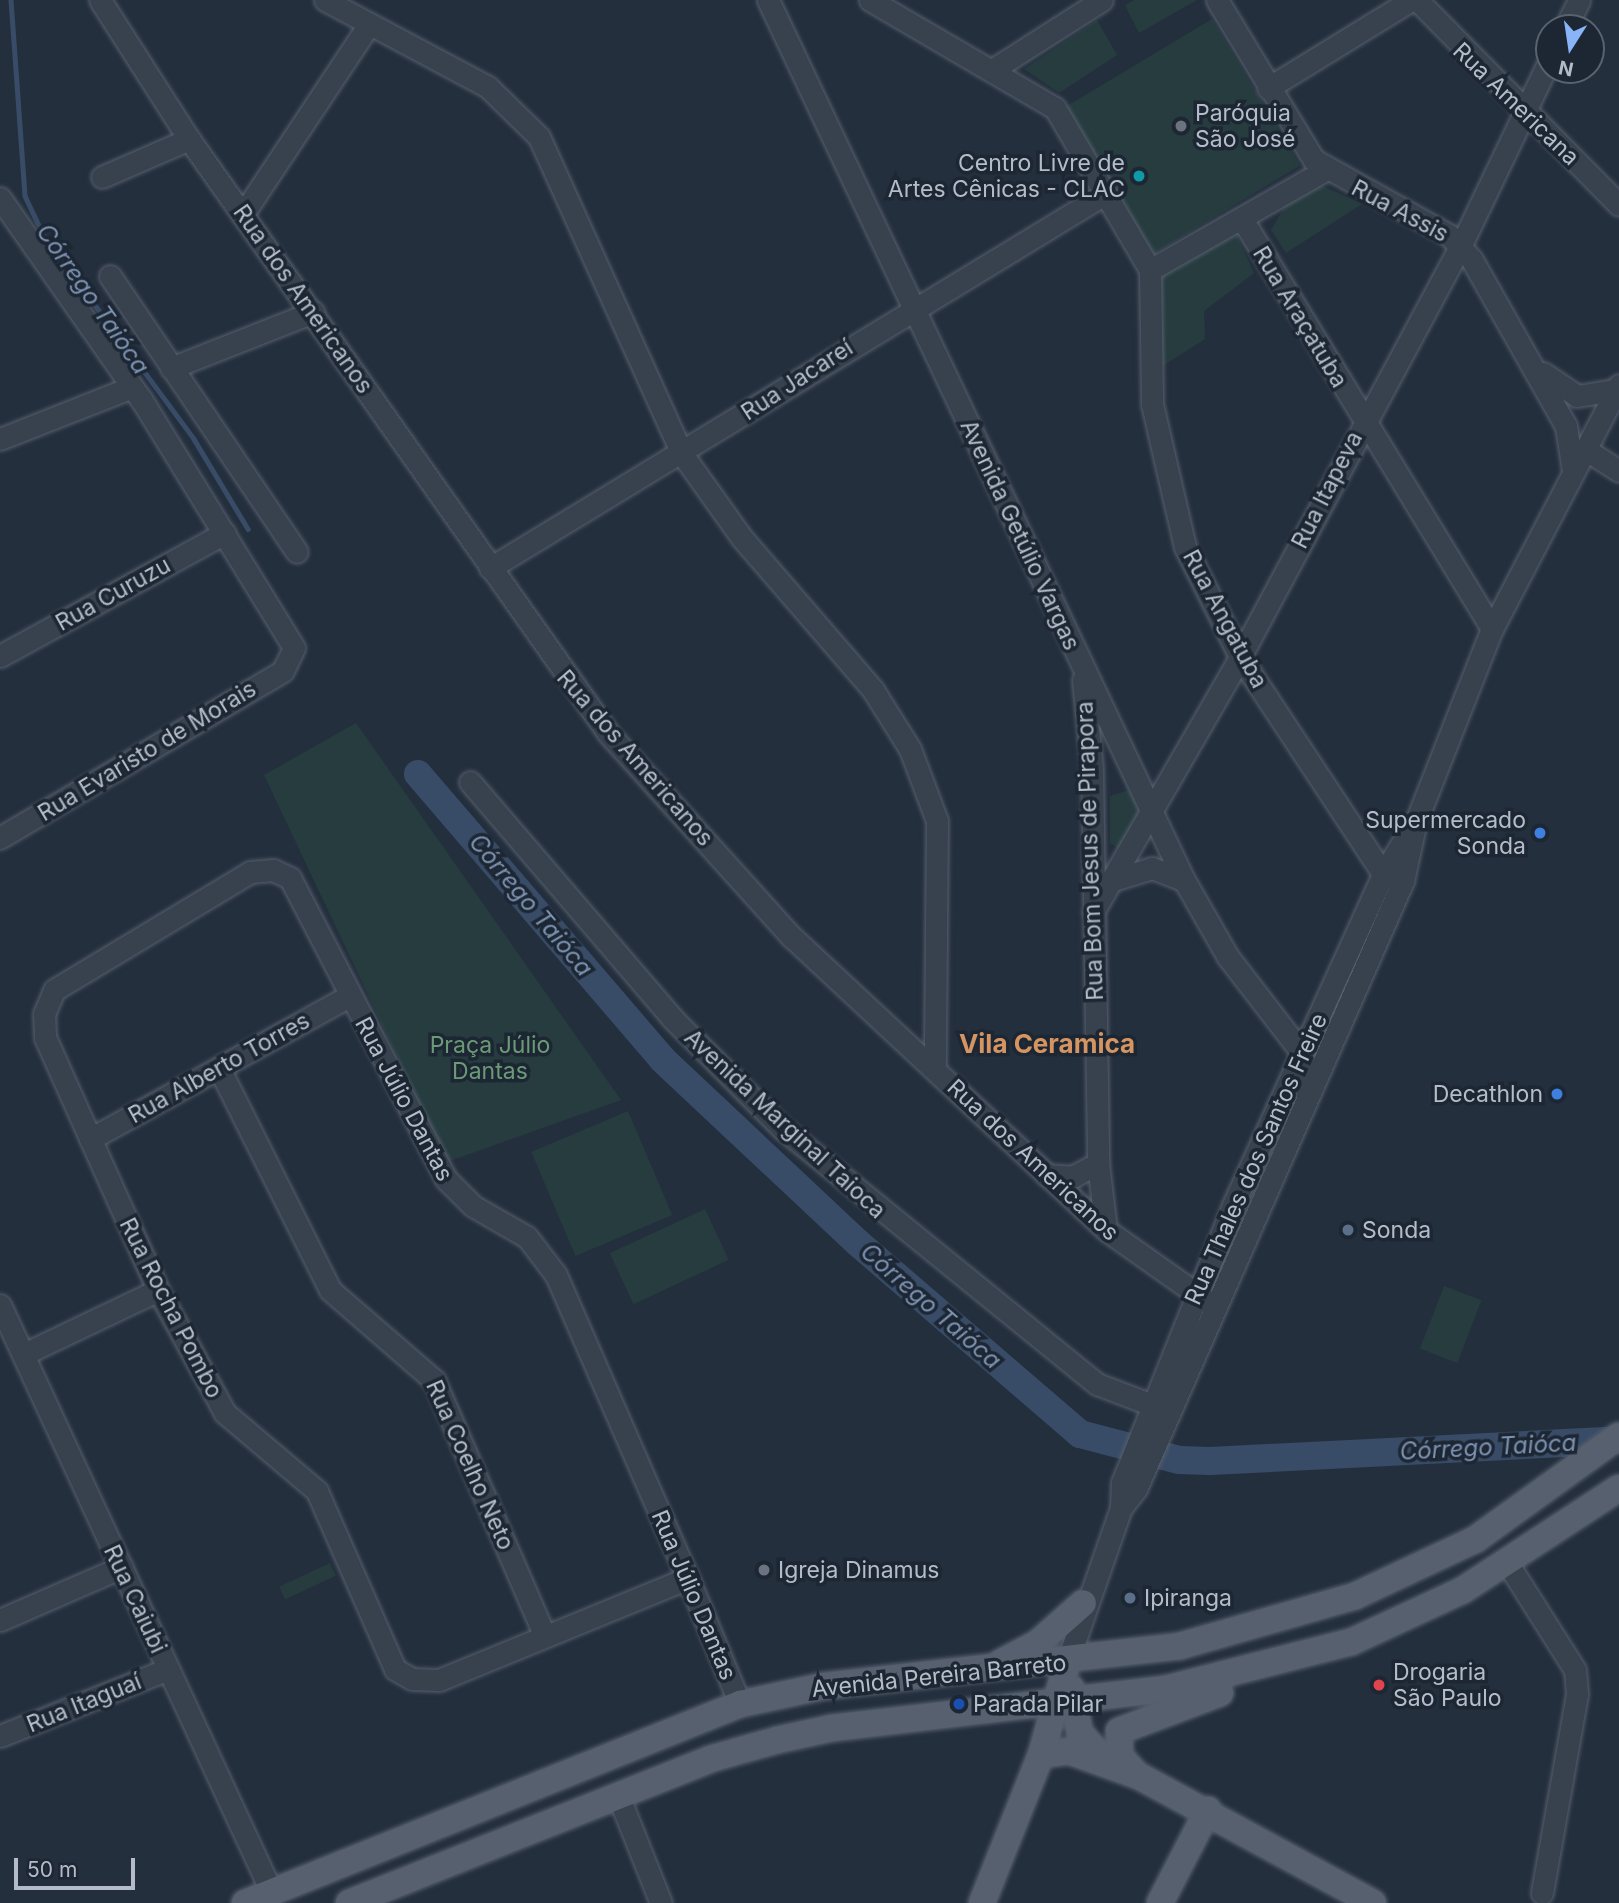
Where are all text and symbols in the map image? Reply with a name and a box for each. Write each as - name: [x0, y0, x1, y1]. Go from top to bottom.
- north arrow: [1535, 14, 1605, 84]
- street label: Rua Americana: [1447, 37, 1585, 171]
- text: N: [1556, 55, 1575, 81]
- place label: Paróquia São José: [1195, 99, 1295, 153]
- marker: Paróquia São José: [1173, 118, 1189, 134]
- place label: Centro Livre de Artes Cênicas - CLAC: [888, 149, 1125, 203]
- marker: Centro Livre de Artes Cênicas - CLAC: [1131, 168, 1147, 184]
- street label: Rua Assis: [1347, 174, 1453, 248]
- street label: Rua dos Americanos: [227, 199, 379, 399]
- water label: Córrego Taióca: [31, 218, 155, 380]
- street label: Rua Araçatuba: [1247, 241, 1353, 393]
- street label: Rua Jacareí: [736, 334, 858, 426]
- street label: Avenida Getúlio Vargas: [954, 415, 1086, 655]
- street label: Rua Itapeva: [1286, 427, 1368, 553]
- street label: Rua Angatuba: [1177, 545, 1273, 693]
- street label: Rua Curuzu: [51, 551, 175, 637]
- street label: Rua dos Americanos: [551, 664, 719, 852]
- street label: Rua Evaristo de Morais: [33, 675, 261, 827]
- street label: Rua Bom Jesus de Pirapora: [1071, 701, 1109, 1001]
- place label: Supermercado Sonda: [1365, 806, 1526, 860]
- marker: Supermercado Sonda: [1532, 825, 1548, 841]
- water label: Córrego Taióca: [463, 828, 599, 982]
- street label: Rua Alberto Torres: [124, 1007, 314, 1129]
- street label: Rua Thales dos Santos Freire: [1179, 1009, 1333, 1309]
- street label: Rua Júlio Dantas: [349, 1012, 459, 1186]
- street label: Avenida Marginal Taioca: [679, 1024, 891, 1224]
- district label: Vila Ceramica: [959, 1028, 1135, 1060]
- park label: Praça Júlio Dantas: [430, 1031, 550, 1085]
- street label: Rua dos Americanos: [942, 1073, 1124, 1247]
- place label: Decathlon: [1433, 1080, 1543, 1108]
- marker: Decathlon: [1549, 1086, 1565, 1102]
- street label: Rua Rocha Pombo: [114, 1213, 228, 1403]
- place label: Sonda: [1362, 1216, 1431, 1244]
- marker: Sonda: [1340, 1222, 1356, 1238]
- water label: Córrego Taióca: [855, 1237, 1007, 1375]
- street label: Rua Coelho Neto: [420, 1376, 520, 1554]
- water label: Córrego Taióca: [1399, 1428, 1577, 1466]
- street label: Rua Júlio Dantas: [646, 1506, 742, 1684]
- street label: Rua Caiubi: [98, 1540, 172, 1658]
- place label: Igreja Dinamus: [778, 1556, 939, 1584]
- marker: Igreja Dinamus: [756, 1562, 772, 1578]
- place label: Ipiranga: [1144, 1584, 1232, 1612]
- marker: Ipiranga: [1122, 1590, 1138, 1606]
- street label: Avenida Pereira Barreto: [810, 1649, 1068, 1703]
- place label: Drogaria São Paulo: [1393, 1658, 1501, 1712]
- street label: Rua Itaguaí: [23, 1668, 145, 1738]
- marker: Drogaria São Paulo: [1371, 1677, 1387, 1693]
- place label: Parada Pilar: [973, 1690, 1103, 1718]
- marker: Parada Pilar: [951, 1696, 967, 1712]
- scale bar: [18, 1843, 138, 1887]
- text: 50 m: [27, 1857, 77, 1882]

